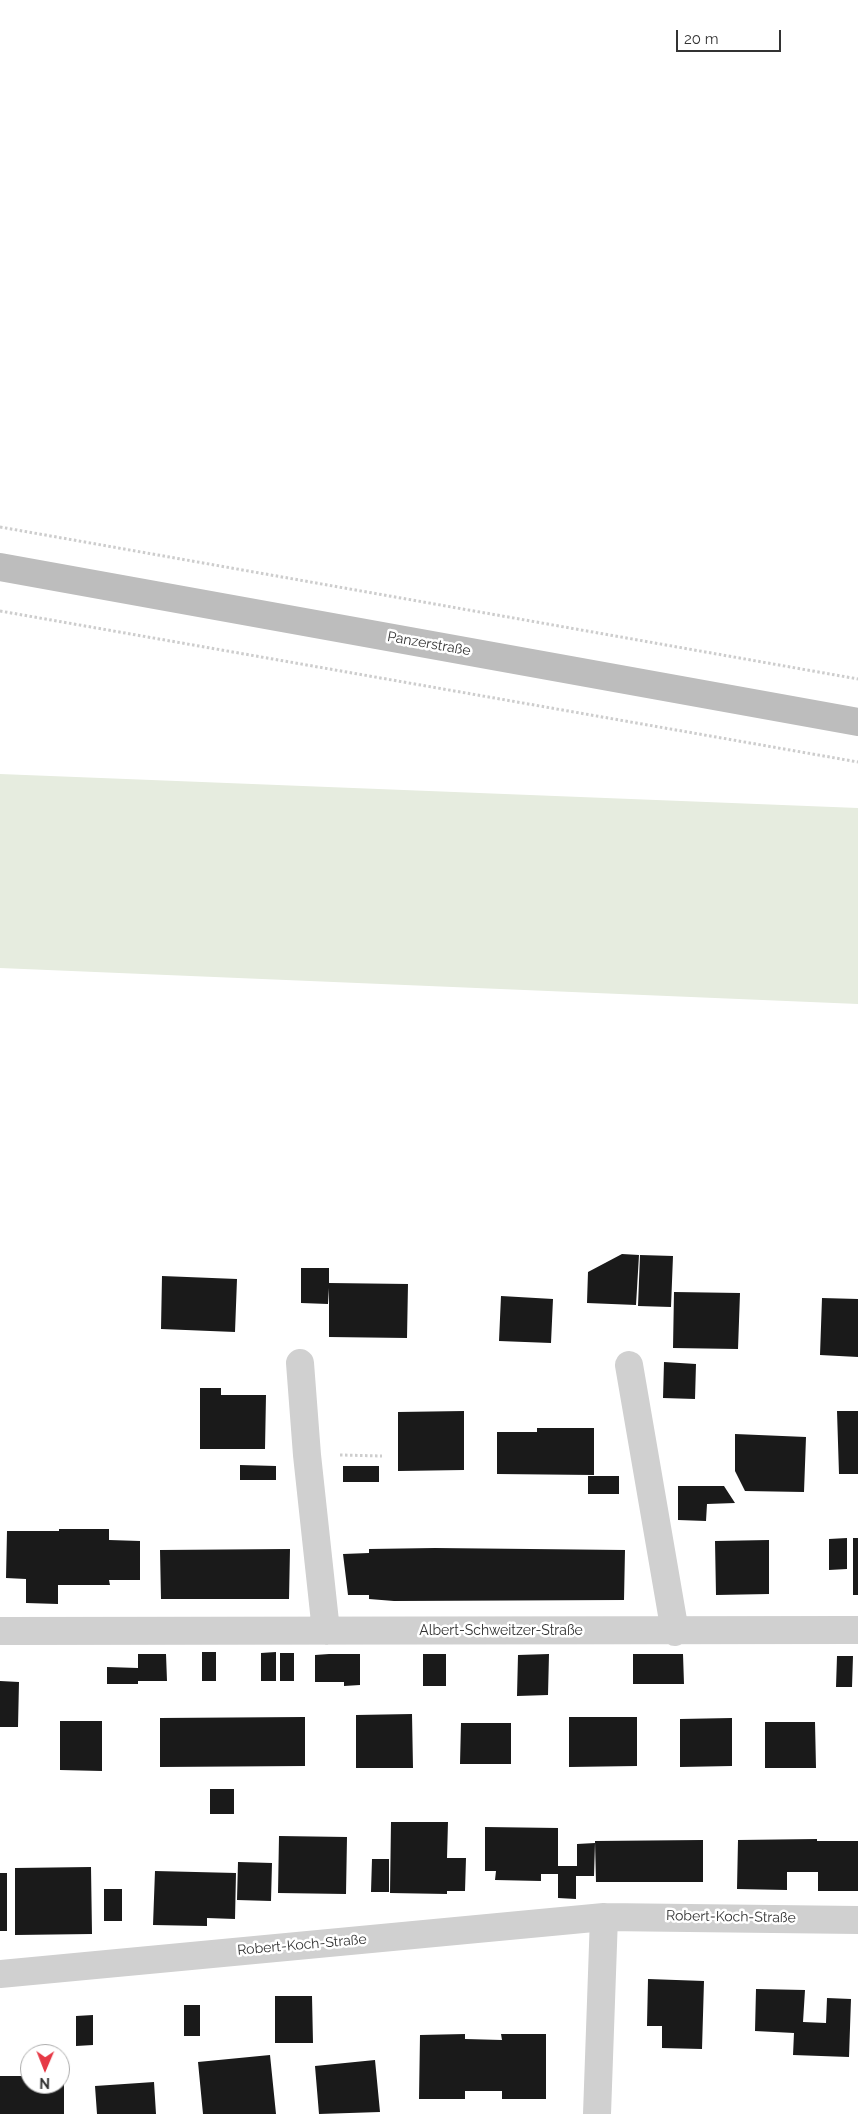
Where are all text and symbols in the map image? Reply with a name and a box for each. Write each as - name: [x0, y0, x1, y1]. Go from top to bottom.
- scale bar: [678, 20, 783, 52]
- text: 20 m: [684, 30, 719, 48]
- street label: Panzerstraße: [386, 628, 472, 660]
- street label: Albert-Schweitzer-Straße: [419, 1623, 583, 1639]
- street label: Robert-Koch-Straße: [666, 1907, 796, 1927]
- street label: Robert-Koch-Straße: [237, 1931, 367, 1959]
- north arrow: [20, 2044, 70, 2094]
- text: N: [39, 2075, 50, 2091]

